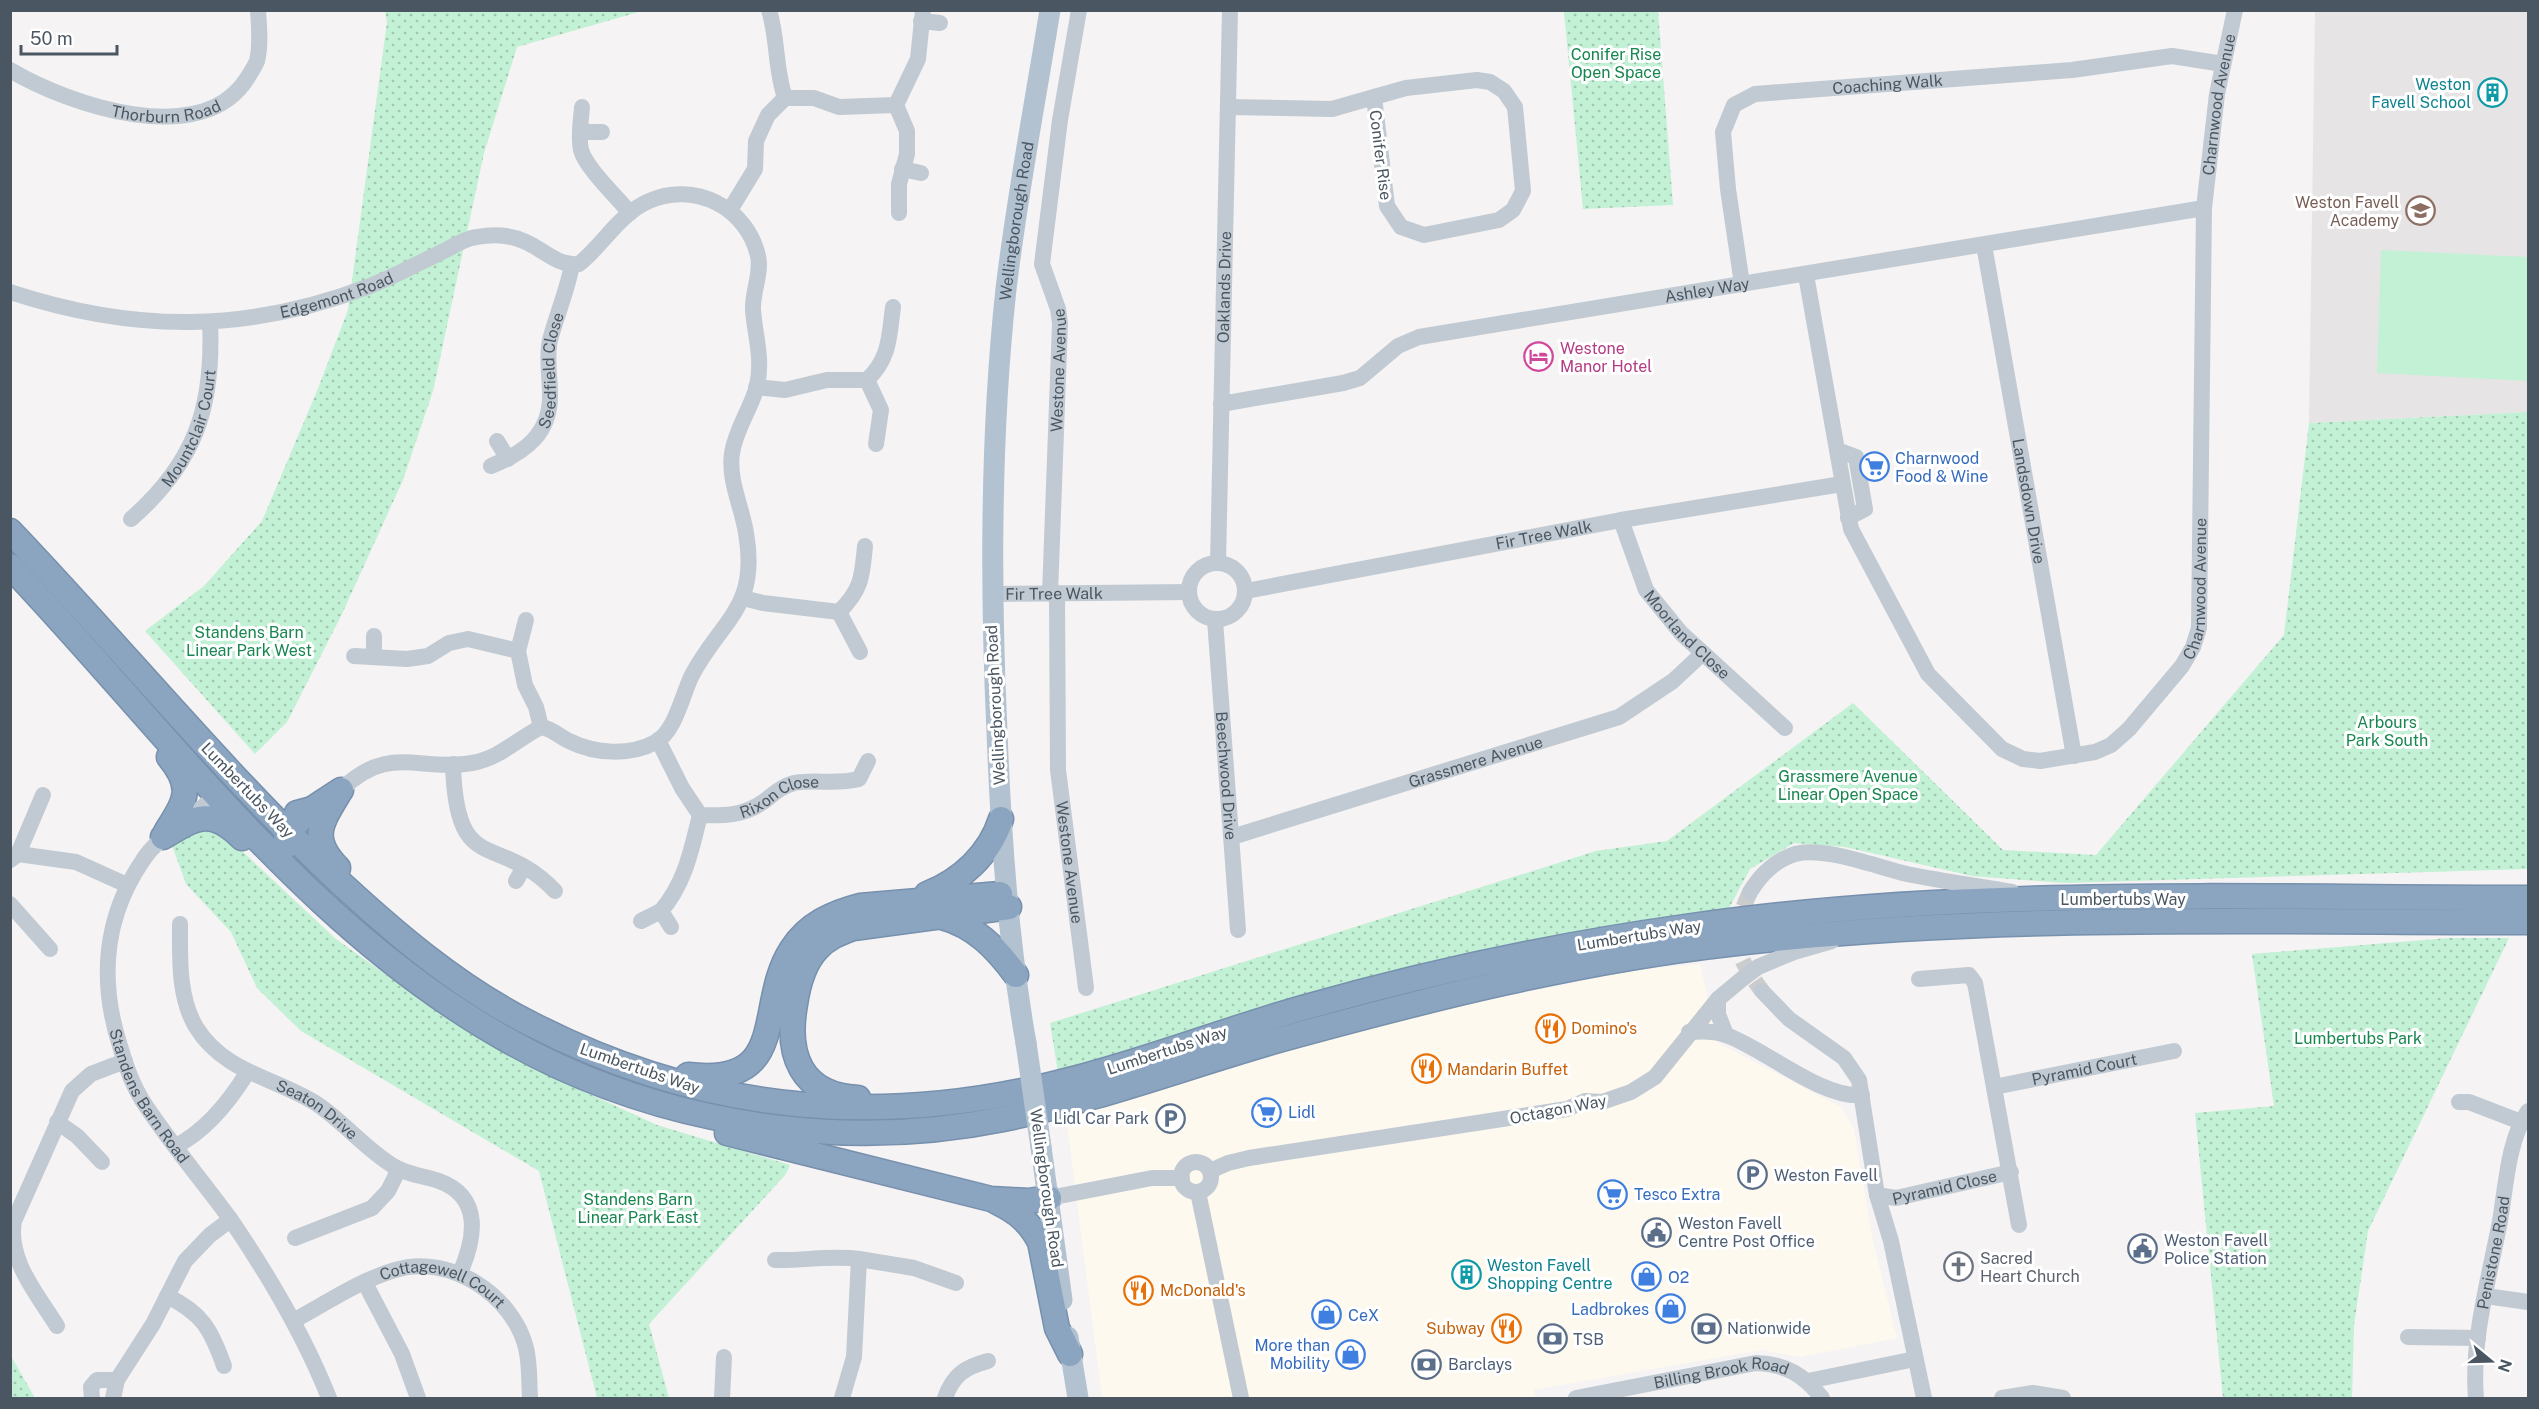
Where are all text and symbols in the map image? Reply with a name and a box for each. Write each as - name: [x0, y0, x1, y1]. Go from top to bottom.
- scale bar: [21, 18, 117, 56]
- text: 50 m: [30, 28, 73, 49]
- street label: Charnwood Avenue: [2199, 32, 2240, 176]
- park label: Conifer Rise Open Space: [1571, 45, 1661, 82]
- street label: Coaching Walk: [1832, 71, 1943, 98]
- place label: Weston Favell School: [2371, 75, 2471, 112]
- building icon: Weston Favell School: [2476, 77, 2508, 109]
- street label: Thorburn Road: [110, 96, 224, 127]
- street label: Conifer Rise: [1366, 109, 1395, 201]
- street label: Wellingborough Road: [996, 140, 1038, 301]
- place label: Weston Favell Academy: [2295, 193, 2399, 230]
- school or university icon: Weston Favell Academy: [2404, 195, 2436, 227]
- street label: Oaklands Drive: [1214, 231, 1235, 343]
- street label: Edgemont Road: [278, 268, 396, 322]
- street label: Ashley Way: [1663, 274, 1751, 306]
- street label: Westone Avenue: [1047, 307, 1070, 432]
- street label: Seedfield Close: [534, 310, 568, 432]
- place label: Westone Manor Hotel: [1560, 339, 1652, 376]
- hotel icon: Westone Manor Hotel: [1523, 341, 1555, 373]
- street label: Mountclair Court: [158, 369, 219, 491]
- street label: Landsdown Drive: [2008, 437, 2049, 565]
- place label: Charnwood Food & Wine: [1895, 449, 1988, 486]
- supermarket icon: Charnwood Food & Wine: [1858, 451, 1890, 483]
- street label: Fir Tree Walk: [1494, 517, 1594, 554]
- street label: Charnwood Avenue: [2179, 518, 2210, 663]
- street label: Fir Tree Walk: [1005, 584, 1103, 604]
- street label: Moorland Close: [1640, 586, 1734, 683]
- park label: Standens Barn Linear Park West: [186, 623, 312, 660]
- street label: Wellingborough Road: [982, 624, 1009, 785]
- street label: Beechwood Drive: [1212, 711, 1240, 841]
- park label: Arbours Park South: [2346, 713, 2428, 750]
- street label: Grassmere Avenue: [1406, 732, 1545, 792]
- street label: Lumbertubs Way: [197, 739, 298, 842]
- park label: Grassmere Avenue Linear Open Space: [1778, 767, 1918, 804]
- street label: Rixon Close: [737, 772, 819, 822]
- street label: Westone Avenue: [1052, 800, 1087, 925]
- street label: Lumbertubs Way: [2060, 890, 2186, 909]
- street label: Lumbertubs Way: [1576, 916, 1703, 955]
- restaurant icon: Domino's: [1534, 1012, 1566, 1044]
- place label: Domino's: [1571, 1019, 1637, 1038]
- street label: Lumbertubs Way: [1105, 1022, 1230, 1079]
- street label: Standens Barn Road: [105, 1027, 193, 1167]
- park label: Lumbertubs Park: [2294, 1029, 2422, 1048]
- street label: Lumbertubs Way: [577, 1039, 703, 1098]
- street label: Pyramid Court: [2030, 1050, 2139, 1089]
- restaurant icon: Mandarin Buffet: [1410, 1053, 1442, 1085]
- place label: Mandarin Buffet: [1447, 1060, 1568, 1079]
- street label: Seaton Drive: [273, 1076, 362, 1144]
- street label: Octagon Way: [1508, 1091, 1609, 1128]
- supermarket icon: Lidl: [1251, 1096, 1283, 1128]
- parking icon: Lidl Car Park: [1154, 1102, 1186, 1134]
- place label: Lidl: [1288, 1103, 1316, 1122]
- street label: Wellingborough Road: [1026, 1107, 1067, 1269]
- place label: Lidl Car Park: [1053, 1109, 1149, 1128]
- parking icon: Weston Favell: [1737, 1159, 1769, 1191]
- place label: Weston Favell: [1774, 1166, 1878, 1185]
- street label: Pyramid Close: [1890, 1166, 1999, 1209]
- supermarket icon: Tesco Extra: [1597, 1178, 1629, 1210]
- place label: Tesco Extra: [1634, 1185, 1720, 1204]
- park label: Standens Barn Linear Park East: [577, 1190, 699, 1227]
- street label: Penistone Road: [2473, 1195, 2514, 1311]
- place label: Weston Favell Centre Post Office: [1678, 1214, 1815, 1251]
- public building icon: Weston Favell Centre Post Office: [1641, 1216, 1673, 1248]
- place label: Weston Favell Police Station: [2164, 1231, 2268, 1268]
- public building icon: Weston Favell Police Station: [2127, 1233, 2159, 1265]
- place label: Sacred Heart Church: [1980, 1249, 2080, 1286]
- church icon: Sacred Heart Church: [1943, 1251, 1975, 1283]
- place label: Weston Favell Shopping Centre: [1487, 1256, 1613, 1293]
- street label: Cottagewell Court: [377, 1257, 509, 1312]
- building icon: Weston Favell Shopping Centre: [1450, 1258, 1482, 1290]
- shop icon: O2: [1631, 1261, 1663, 1293]
- place label: O2: [1668, 1268, 1689, 1287]
- restaurant icon: McDonald's: [1123, 1274, 1155, 1306]
- place label: McDonald's: [1160, 1281, 1246, 1300]
- shop icon: Ladbrokes: [1654, 1293, 1686, 1325]
- shop icon: CeX: [1311, 1299, 1343, 1331]
- place label: Ladbrokes: [1571, 1300, 1649, 1319]
- place label: CeX: [1348, 1306, 1379, 1325]
- restaurant icon: Subway: [1490, 1312, 1522, 1344]
- bank icon: Nationwide: [1690, 1312, 1722, 1344]
- place label: Subway: [1426, 1319, 1485, 1338]
- place label: Nationwide: [1727, 1319, 1811, 1338]
- bank icon: TSB: [1536, 1323, 1568, 1355]
- place label: TSB: [1573, 1330, 1604, 1349]
- north arrow: [2461, 1331, 2521, 1391]
- place label: More than Mobility: [1254, 1336, 1330, 1373]
- shop icon: More than Mobility: [1335, 1338, 1367, 1370]
- bank icon: Barclays: [1411, 1348, 1443, 1380]
- street label: Billing Brook Road: [1652, 1354, 1791, 1393]
- place label: Barclays: [1448, 1355, 1512, 1374]
- text: N: [2494, 1357, 2516, 1375]

